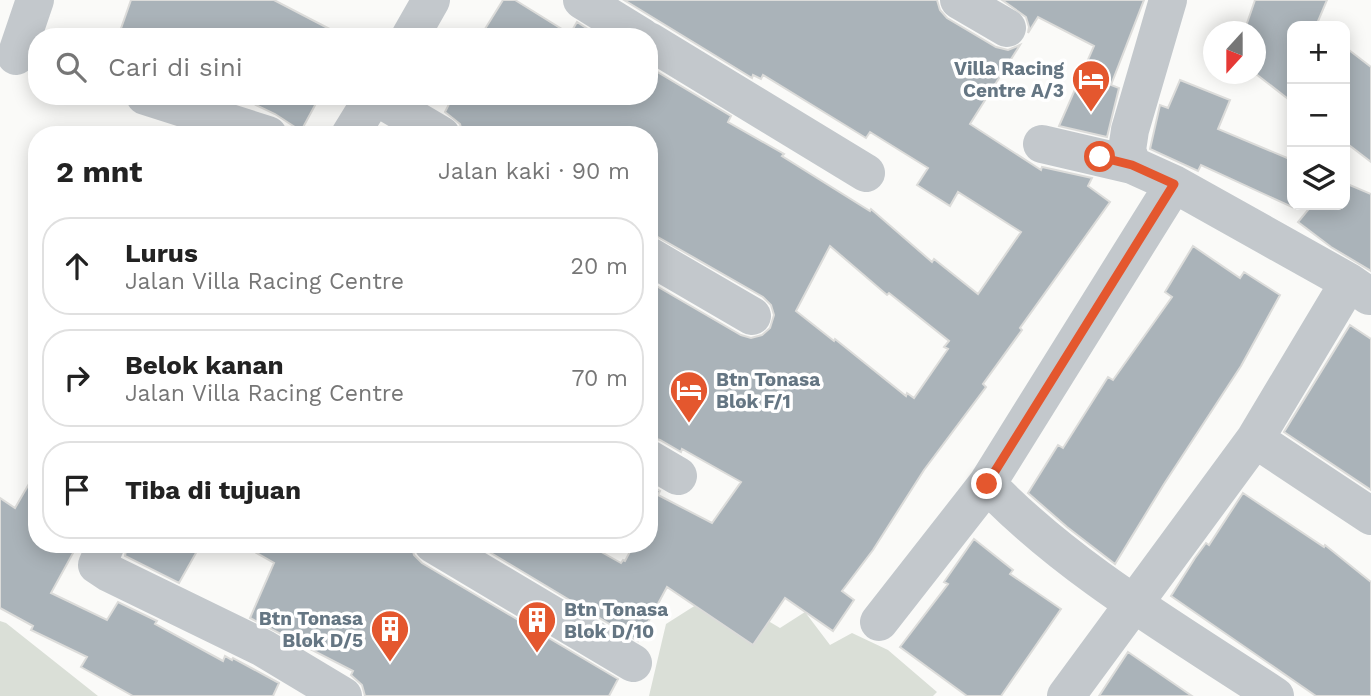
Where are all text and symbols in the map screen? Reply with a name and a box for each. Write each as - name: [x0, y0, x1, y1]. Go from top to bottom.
- north arrow: [1203, 21, 1266, 84]
- map controls: [1287, 21, 1350, 210]
- button: +: [1287, 21, 1350, 84]
- search box: [28, 28, 658, 105]
- icon: search: [52, 48, 90, 86]
- text: Cari di sini: [108, 52, 243, 82]
- place label: Villa Racing Centre A/3: [954, 57, 1064, 102]
- hotel icon: Villa Racing Centre A/3: [1070, 58, 1112, 113]
- button: −: [1287, 84, 1350, 147]
- route start: [1084, 141, 1115, 172]
- button: layers: [1287, 147, 1350, 210]
- text: 2 mnt: [56, 154, 142, 189]
- text: Jalan kaki · 90 m: [438, 158, 630, 185]
- text: Lurus: [125, 238, 198, 268]
- icon: ahead: [58, 247, 96, 285]
- text: 20 m: [571, 253, 628, 280]
- text: Jalan Villa Racing Centre: [125, 268, 404, 295]
- text: Belok kanan: [125, 350, 284, 380]
- icon: right: [58, 359, 96, 397]
- text: 70 m: [571, 365, 628, 392]
- place label: Btn Tonasa Blok F/1: [716, 368, 820, 413]
- hotel icon: Btn Tonasa Blok F/1: [668, 369, 710, 424]
- text: Jalan Villa Racing Centre: [125, 380, 404, 407]
- route end: [971, 468, 1002, 499]
- icon: arrive: [58, 471, 96, 509]
- text: Tiba di tujuan: [125, 475, 301, 505]
- place label: Btn Tonasa Blok D/10: [564, 598, 668, 643]
- building icon: Btn Tonasa Blok D/10: [516, 599, 558, 654]
- place label: Btn Tonasa Blok D/5: [259, 607, 363, 652]
- building icon: Btn Tonasa Blok D/5: [369, 608, 411, 663]

